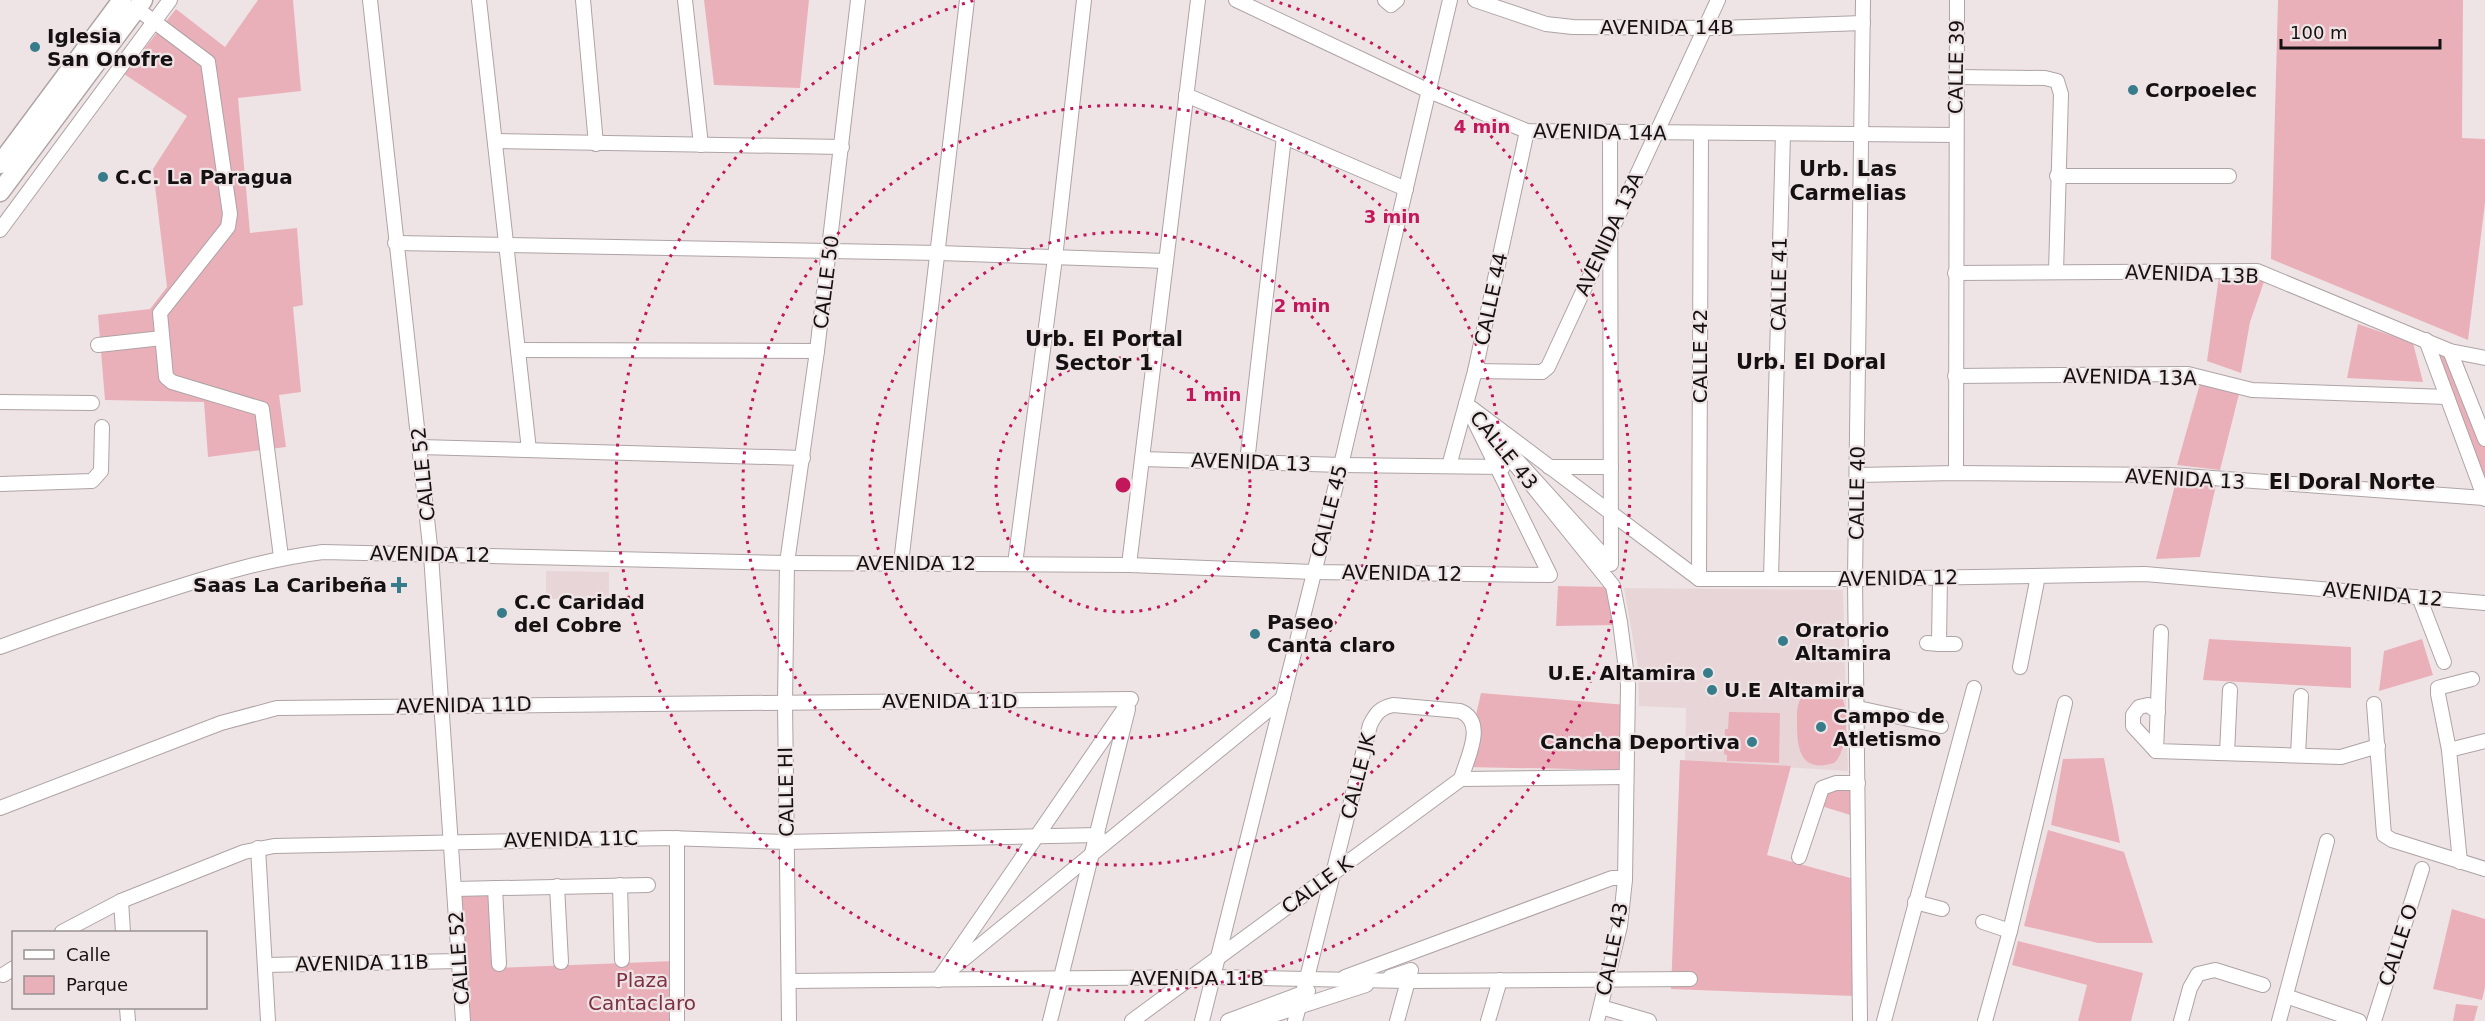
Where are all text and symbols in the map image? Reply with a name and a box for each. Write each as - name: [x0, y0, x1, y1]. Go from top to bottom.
- scale bar: [2281, 12, 2440, 50]
- street label: AVENIDA 14B: [1600, 15, 1734, 39]
- street label: CALLE 39: [1943, 20, 1969, 114]
- text: 100 m: [2290, 22, 2348, 43]
- place label: Iglesia San Onofre: [47, 24, 173, 71]
- marker: Iglesia San Onofre: [28, 40, 42, 54]
- place label: Corpoelec: [2145, 78, 2257, 102]
- marker: Corpoelec: [2126, 83, 2140, 97]
- text: 4 min: [1454, 116, 1510, 137]
- street label: AVENIDA 14A: [1533, 119, 1667, 145]
- district label: Urb. Las Carmelias: [1789, 157, 1907, 205]
- place label: C.C. La Paragua: [115, 165, 293, 189]
- street label: AVENIDA 13A: [1570, 168, 1648, 300]
- marker: C.C. La Paragua: [96, 170, 110, 184]
- text: 3 min: [1364, 206, 1420, 227]
- street label: CALLE 50: [808, 234, 844, 330]
- street label: CALLE 41: [1766, 237, 1792, 331]
- street label: CALLE 44: [1469, 250, 1513, 348]
- street label: AVENIDA 13B: [2125, 260, 2259, 288]
- text: 2 min: [1274, 295, 1330, 316]
- street label: CALLE 42: [1688, 309, 1712, 403]
- district label: Urb. El Portal Sector 1: [1025, 327, 1183, 375]
- district label: Urb. El Doral: [1736, 350, 1886, 374]
- street label: AVENIDA 13A: [2063, 364, 2197, 390]
- text: 1 min: [1185, 384, 1241, 405]
- street label: CALLE 43: [1465, 406, 1543, 494]
- street label: CALLE 52: [406, 426, 440, 522]
- street label: CALLE 40: [1844, 446, 1870, 540]
- street label: AVENIDA 13: [1191, 448, 1311, 476]
- street label: CALLE 45: [1306, 462, 1352, 560]
- street label: AVENIDA 13: [2124, 464, 2246, 494]
- district label: El Doral Norte: [2269, 470, 2435, 494]
- centre of rings: [1113, 475, 1133, 495]
- street label: AVENIDA 12: [370, 541, 490, 567]
- street label: AVENIDA 12: [856, 551, 976, 575]
- street label: AVENIDA 12: [1342, 560, 1462, 586]
- street label: AVENIDA 12: [1838, 565, 1958, 591]
- place label: Saas La Caribeña: [193, 573, 387, 597]
- street label: AVENIDA 12: [2322, 577, 2444, 611]
- marker: Saas La Caribeña: [392, 578, 406, 592]
- place label: C.C Caridad del Cobre: [514, 590, 645, 637]
- marker: C.C Caridad del Cobre: [495, 606, 509, 620]
- place label: Paseo Canta claro: [1267, 610, 1395, 657]
- place label: Oratorio Altamira: [1795, 618, 1891, 665]
- marker: Paseo Canta claro: [1248, 627, 1262, 641]
- marker: Oratorio Altamira: [1776, 634, 1790, 648]
- place label: U.E. Altamira: [1547, 661, 1696, 685]
- marker: U.E. Altamira: [1701, 666, 1715, 680]
- place label: U.E Altamira: [1724, 678, 1865, 702]
- marker: U.E Altamira: [1705, 683, 1719, 697]
- street label: AVENIDA 11D: [882, 689, 1018, 713]
- street label: AVENIDA 11D: [396, 692, 532, 718]
- place label: Campo de Atletismo: [1833, 704, 1945, 751]
- marker: Campo de Atletismo: [1814, 720, 1828, 734]
- street label: CALLE JK: [1336, 730, 1380, 822]
- place label: Cancha Deportiva: [1540, 730, 1740, 754]
- marker: Cancha Deportiva: [1745, 735, 1759, 749]
- street label: CALLE HI: [773, 747, 799, 837]
- street label: AVENIDA 11C: [504, 826, 638, 852]
- street label: CALLE K: [1277, 851, 1358, 919]
- street label: CALLE 43: [1591, 900, 1633, 998]
- street label: CALLE O: [2374, 901, 2422, 989]
- street label: CALLE 52: [444, 910, 474, 1006]
- legend: [12, 931, 207, 1009]
- text: Calle: [66, 944, 111, 965]
- street label: AVENIDA 11B: [295, 950, 429, 976]
- street label: AVENIDA 11B: [1130, 966, 1264, 990]
- park label: Plaza Cantaclaro: [588, 968, 696, 1015]
- text: Parque: [66, 974, 128, 995]

